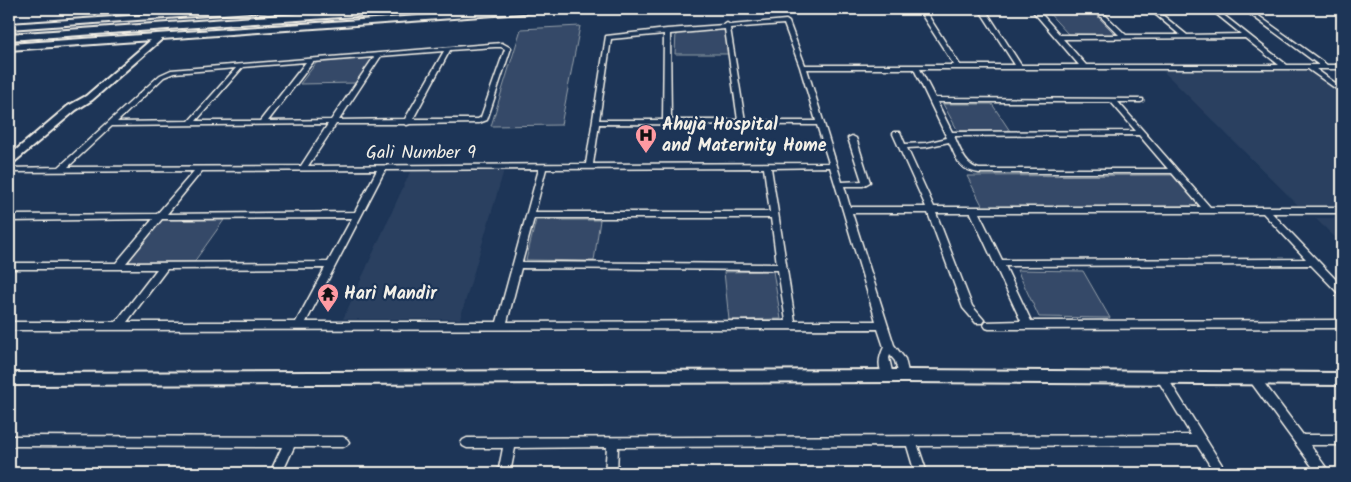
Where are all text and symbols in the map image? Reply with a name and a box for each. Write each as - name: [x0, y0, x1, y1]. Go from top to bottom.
- place label: Ahuja Hospital and Maternity Home: [662, 111, 827, 161]
- hospital icon: Ahuja Hospital and Maternity Home: [634, 123, 658, 154]
- street label: Gali Number 9: [366, 139, 476, 168]
- place label: Hari Mandir: [344, 280, 438, 309]
- temple icon: Hari Mandir: [316, 282, 340, 313]

